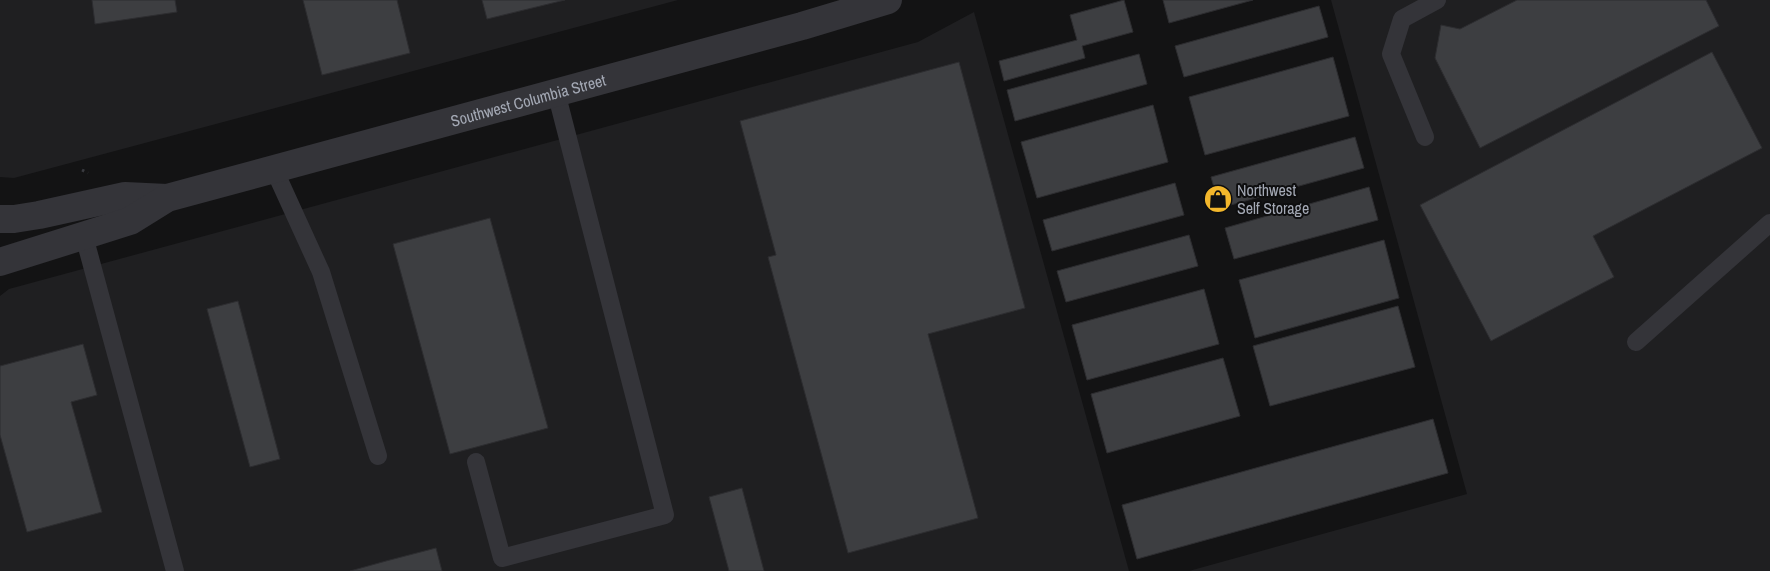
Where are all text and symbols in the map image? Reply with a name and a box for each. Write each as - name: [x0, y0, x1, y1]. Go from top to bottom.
- street label: Southwest Columbia Street: [448, 69, 608, 132]
- place label: Northwest Self Storage: [1237, 179, 1309, 219]
- shop icon: Northwest Self Storage: [1203, 184, 1233, 214]

